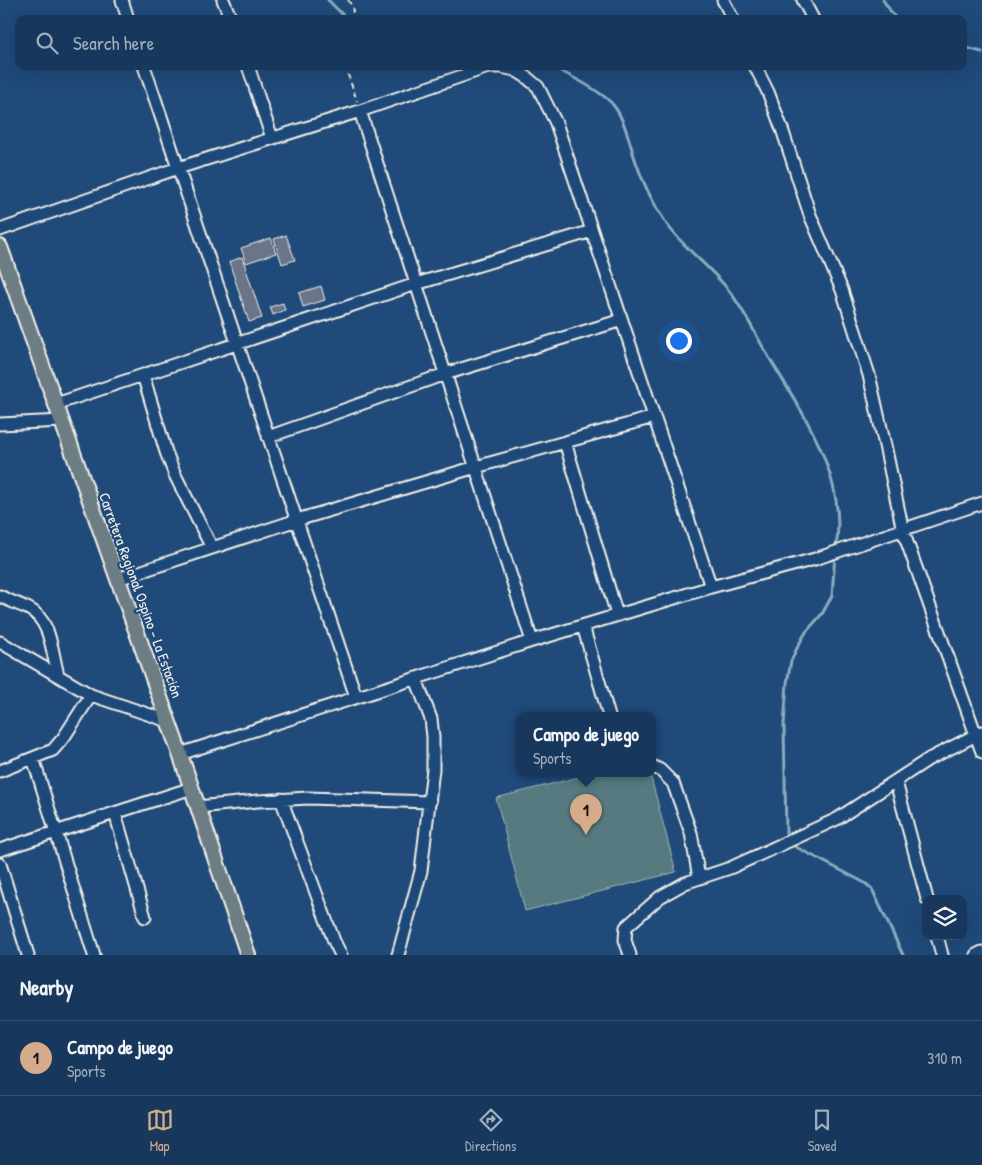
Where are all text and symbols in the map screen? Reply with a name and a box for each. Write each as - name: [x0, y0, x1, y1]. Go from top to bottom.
- search box: [15, 15, 967, 70]
- icon: search: [33, 29, 61, 57]
- text: Search here: [73, 30, 154, 56]
- your location: [666, 328, 692, 354]
- street label: Carretera Regional Ospino - La Estación: [94, 490, 188, 701]
- popup: [516, 712, 656, 777]
- text: Campo de juego: [533, 721, 639, 747]
- text: Sports: [533, 747, 571, 769]
- pin: 1: [570, 794, 602, 835]
- map controls: [922, 895, 967, 940]
- button: layers: [922, 895, 967, 940]
- text: Nearby: [20, 973, 73, 1002]
- text: Campo de juego: [67, 1034, 173, 1060]
- text: 1: [33, 1047, 39, 1069]
- text: 310 m: [927, 1047, 962, 1069]
- text: Sports: [67, 1060, 105, 1082]
- tab: Map: [146, 1106, 174, 1155]
- tab: Directions: [465, 1106, 516, 1155]
- tab: Saved: [808, 1106, 836, 1155]

